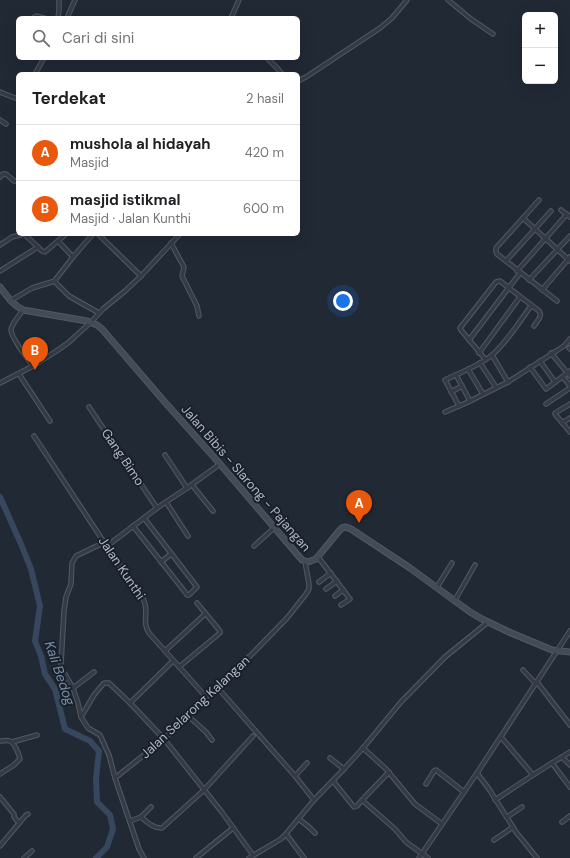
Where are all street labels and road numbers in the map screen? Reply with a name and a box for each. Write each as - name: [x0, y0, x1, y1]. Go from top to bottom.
- street label: Jalan Bibis - Slarong - Pajangan: [177, 401, 315, 555]
- street label: Gang Bimo: [98, 425, 148, 489]
- street label: Jalan Kunthi: [95, 533, 149, 603]
- street label: Jalan Selarong Kalangan: [137, 652, 253, 762]

